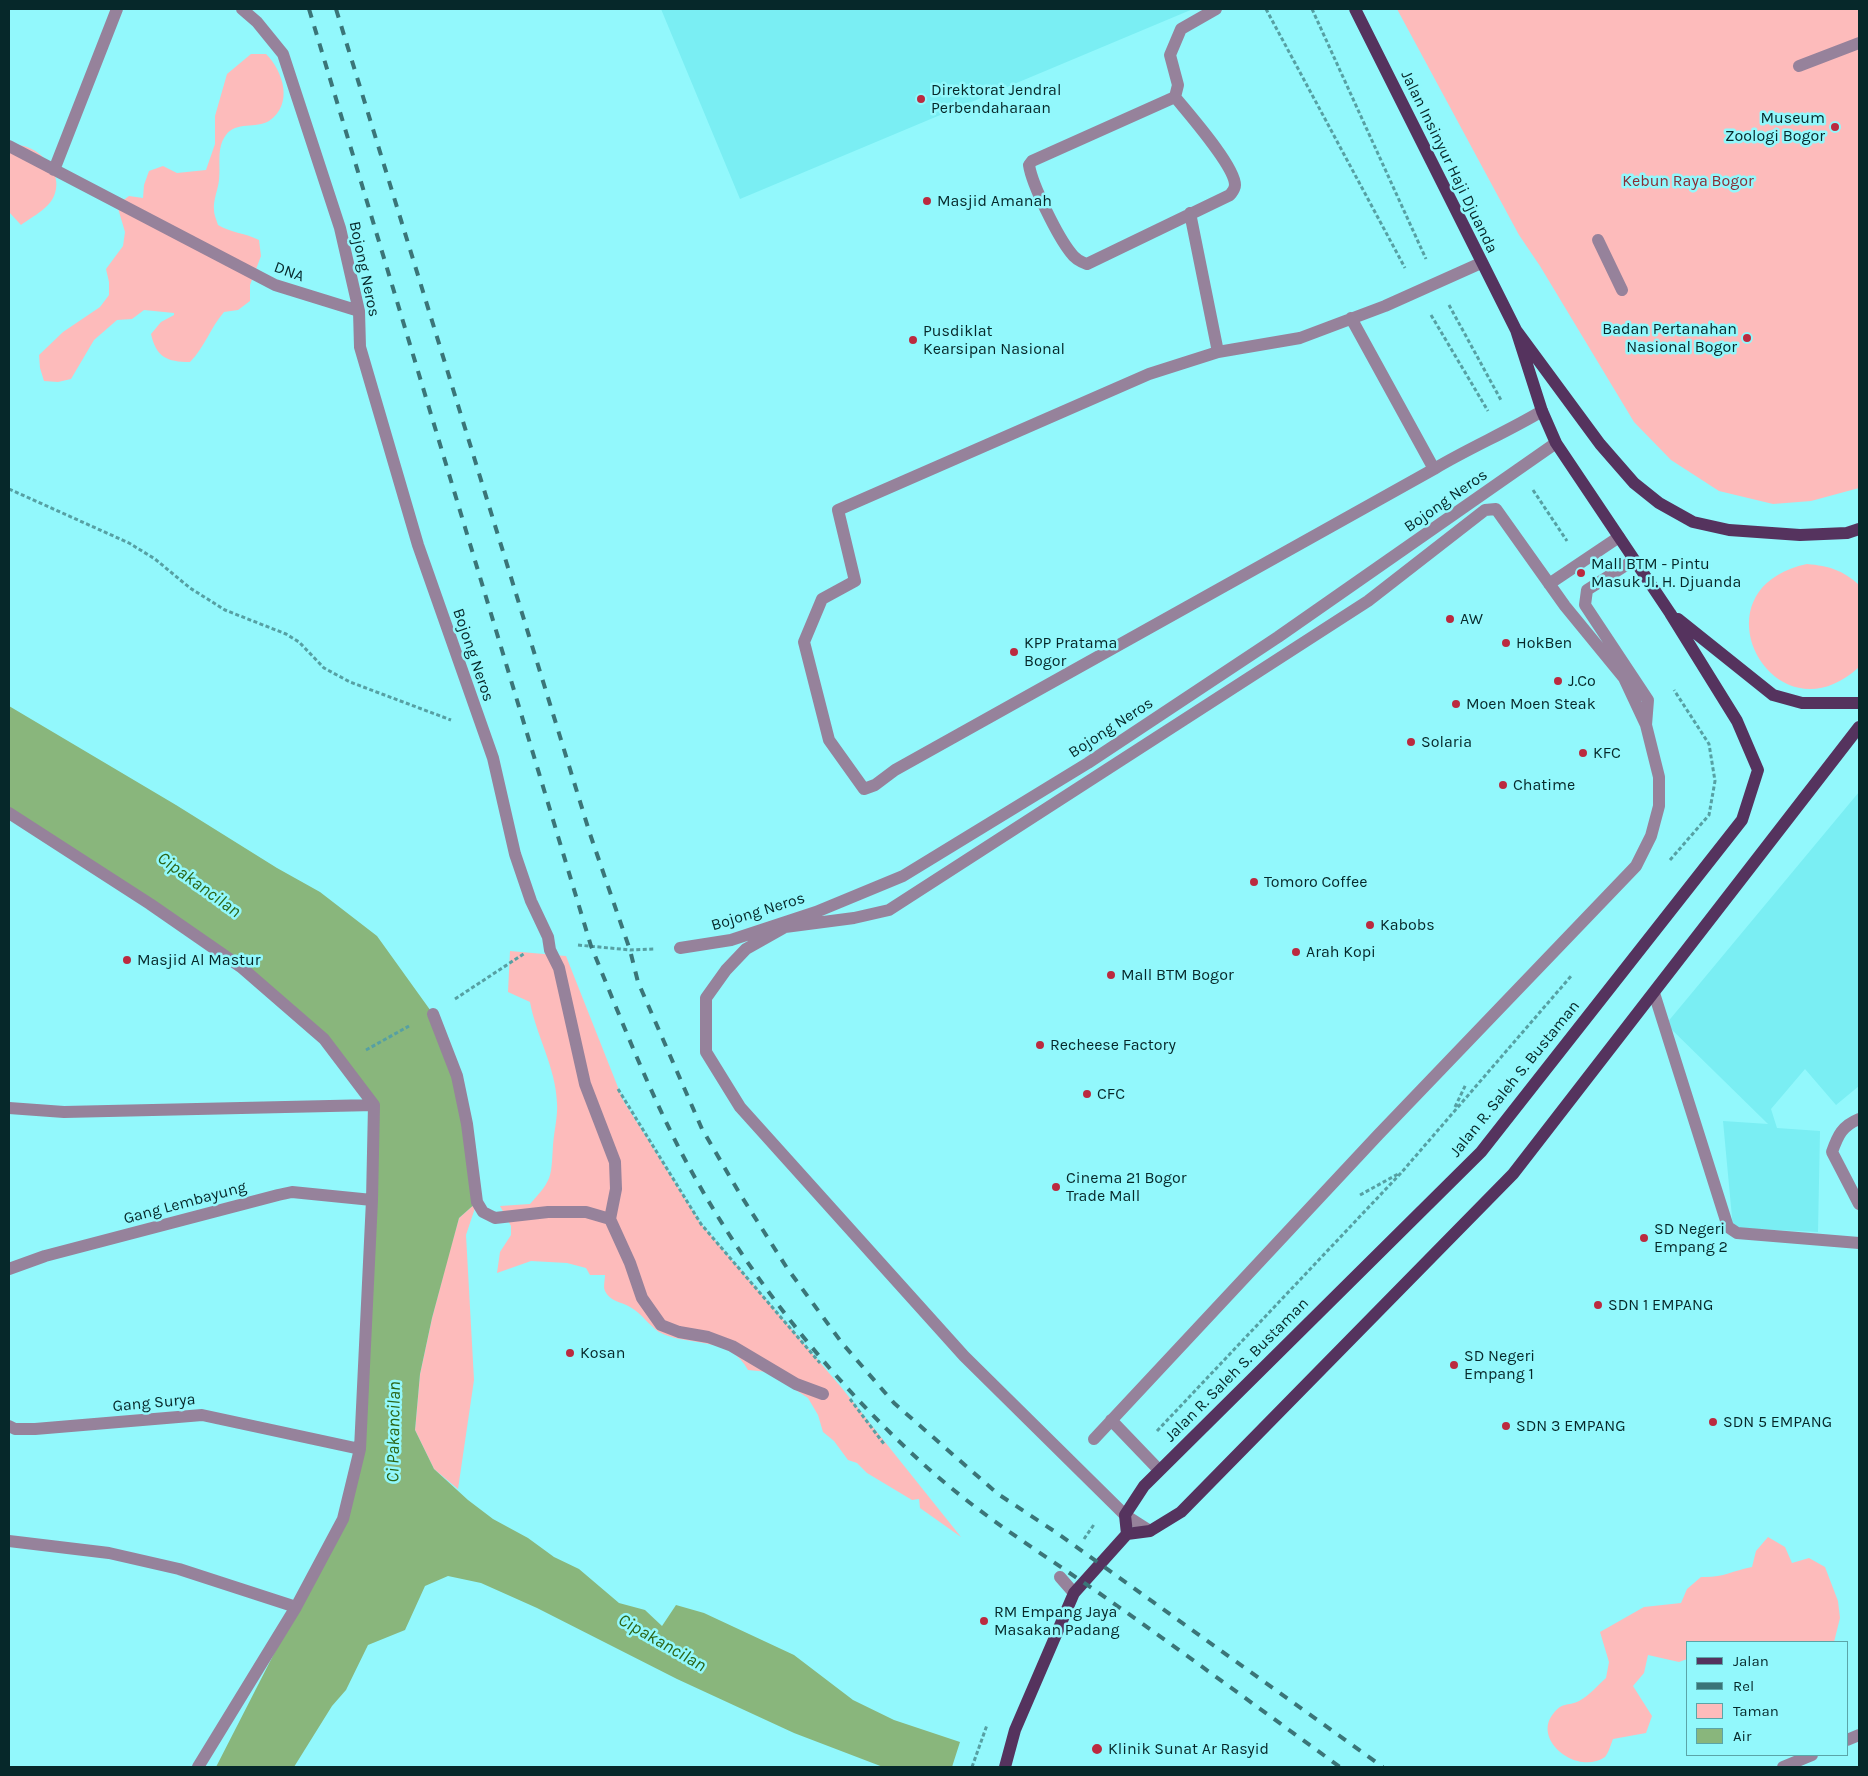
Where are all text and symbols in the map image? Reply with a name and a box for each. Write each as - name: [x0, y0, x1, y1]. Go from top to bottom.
- street label: Jalan Insinyur Haji Djuanda: [1396, 68, 1502, 256]
- place label: Direktorat Jendral Perbendaharaan: [931, 80, 1061, 118]
- marker: Direktorat Jendral Perbendaharaan: [915, 93, 927, 105]
- place label: Museum Zoologi Bogor: [1725, 108, 1825, 146]
- marker: Museum Zoologi Bogor: [1829, 121, 1841, 133]
- park label: Kebun Raya Bogor: [1622, 171, 1754, 191]
- place label: Masjid Amanah: [937, 191, 1052, 211]
- marker: Masjid Amanah: [921, 195, 933, 207]
- street label: Bojong Neros: [345, 220, 383, 318]
- street label: DNA: [271, 258, 307, 286]
- place label: Badan Pertanahan Nasional Bogor: [1602, 319, 1737, 357]
- place label: Pusdiklat Kearsipan Nasional: [923, 321, 1065, 359]
- marker: Badan Pertanahan Nasional Bogor: [1741, 332, 1753, 344]
- marker: Pusdiklat Kearsipan Nasional: [907, 334, 919, 346]
- street label: Bojong Neros: [1401, 465, 1491, 537]
- place label: Mall BTM - Pintu Masuk Jl. H. Djuanda: [1591, 554, 1741, 592]
- marker: Mall BTM - Pintu Masuk Jl. H. Djuanda: [1575, 567, 1587, 579]
- street label: Bojong Neros: [448, 606, 498, 704]
- place label: AW: [1460, 609, 1483, 629]
- marker: AW: [1444, 613, 1456, 625]
- place label: KPP Pratama Bogor: [1024, 633, 1117, 671]
- place label: HokBen: [1516, 633, 1572, 653]
- marker: HokBen: [1500, 637, 1512, 649]
- marker: KPP Pratama Bogor: [1008, 646, 1020, 658]
- place label: J.Co: [1568, 671, 1596, 691]
- marker: J.Co: [1552, 675, 1564, 687]
- street label: Bojong Neros: [1065, 694, 1157, 762]
- place label: Moen Moen Steak: [1466, 694, 1596, 714]
- marker: Moen Moen Steak: [1450, 698, 1462, 710]
- place label: Solaria: [1421, 732, 1472, 752]
- marker: Solaria: [1405, 736, 1417, 748]
- place label: KFC: [1593, 743, 1621, 763]
- marker: KFC: [1577, 747, 1589, 759]
- place label: Chatime: [1513, 775, 1575, 795]
- marker: Chatime: [1497, 779, 1509, 791]
- water label: Cipakancilan: [153, 847, 245, 923]
- place label: Tomoro Coffee: [1264, 872, 1367, 892]
- marker: Tomoro Coffee: [1248, 876, 1260, 888]
- street label: Bojong Neros: [709, 889, 807, 935]
- place label: Kabobs: [1380, 915, 1435, 935]
- marker: Kabobs: [1364, 919, 1376, 931]
- place label: Arah Kopi: [1306, 942, 1376, 962]
- marker: Arah Kopi: [1290, 946, 1302, 958]
- place label: Masjid Al Mastur: [137, 950, 261, 970]
- marker: Masjid Al Mastur: [121, 954, 133, 966]
- place label: Mall BTM Bogor: [1121, 965, 1234, 985]
- marker: Mall BTM Bogor: [1105, 969, 1117, 981]
- street label: Jalan R. Saleh S. Bustaman: [1446, 997, 1584, 1161]
- place label: Recheese Factory: [1050, 1035, 1176, 1055]
- marker: Recheese Factory: [1034, 1039, 1046, 1051]
- place label: CFC: [1097, 1084, 1125, 1104]
- marker: CFC: [1081, 1088, 1093, 1100]
- place label: Cinema 21 Bogor Trade Mall: [1066, 1168, 1187, 1206]
- street label: Gang Lembayung: [121, 1177, 249, 1229]
- marker: Cinema 21 Bogor Trade Mall: [1050, 1181, 1062, 1193]
- place label: SD Negeri Empang 2: [1654, 1219, 1728, 1257]
- marker: SD Negeri Empang 2: [1638, 1232, 1650, 1244]
- street label: Jalan R. Saleh S. Bustaman: [1161, 1294, 1313, 1446]
- place label: SDN 1 EMPANG: [1608, 1295, 1713, 1315]
- marker: SDN 1 EMPANG: [1592, 1299, 1604, 1311]
- place label: Kosan: [580, 1343, 625, 1363]
- place label: SD Negeri Empang 1: [1464, 1346, 1535, 1384]
- marker: Kosan: [564, 1347, 576, 1359]
- marker: SD Negeri Empang 1: [1448, 1359, 1460, 1371]
- water label: Ci Pakancilan: [382, 1381, 406, 1483]
- street label: Gang Surya: [112, 1390, 196, 1416]
- place label: SDN 5 EMPANG: [1723, 1412, 1832, 1432]
- place label: SDN 3 EMPANG: [1516, 1416, 1625, 1436]
- marker: SDN 5 EMPANG: [1707, 1416, 1719, 1428]
- marker: SDN 3 EMPANG: [1500, 1420, 1512, 1432]
- place label: RM Empang Jaya Masakan Padang: [994, 1602, 1119, 1640]
- water label: Cipakancilan: [614, 1609, 710, 1677]
- marker: RM Empang Jaya Masakan Padang: [978, 1615, 990, 1627]
- legend: [1686, 1641, 1848, 1756]
- text: Jalan: [1733, 1652, 1769, 1670]
- text: Rel: [1733, 1677, 1754, 1695]
- text: Taman: [1733, 1702, 1779, 1720]
- text: Air: [1733, 1727, 1752, 1745]
- place label: Klinik Sunat Ar Rasyid: [1108, 1739, 1269, 1759]
- marker: Klinik Sunat Ar Rasyid: [1090, 1742, 1104, 1756]

